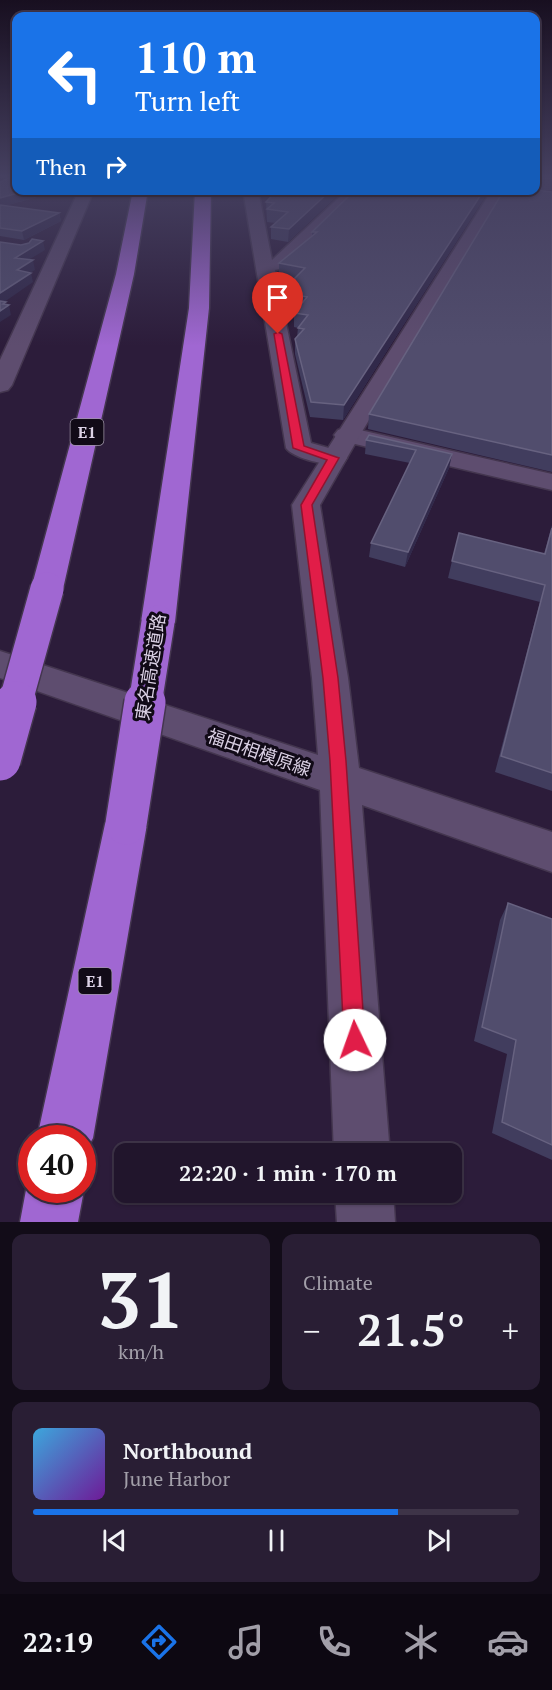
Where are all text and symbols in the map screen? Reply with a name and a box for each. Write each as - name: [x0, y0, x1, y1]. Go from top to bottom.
- text: 110 m: [135, 29, 256, 85]
- icon: left: [36, 36, 114, 114]
- text: Turn left: [135, 83, 240, 119]
- icon: right: [99, 150, 132, 183]
- text: Then: [36, 152, 87, 181]
- pin: [252, 272, 303, 334]
- icon: arrive: [261, 281, 294, 314]
- road number: E1: [70, 419, 104, 445]
- street label: 東名高速道路: [130, 612, 170, 722]
- street label: 福田相模原線: [204, 723, 314, 781]
- road number: E1: [78, 968, 112, 994]
- position arrow: [323, 1008, 387, 1072]
- speed limit sign: 40: [18, 1125, 96, 1203]
- text: 22:20 · 1 min · 170 m: [179, 1158, 397, 1187]
- text: 31: [97, 1247, 185, 1350]
- text: Climate: [303, 1269, 373, 1296]
- text: 21.5°: [357, 1299, 465, 1359]
- text: −: [303, 1309, 321, 1352]
- text: +: [501, 1309, 519, 1352]
- text: km/h: [118, 1338, 164, 1365]
- text: Northbound: [123, 1436, 252, 1465]
- text: June Harbor: [123, 1465, 230, 1492]
- icon: previous: [98, 1524, 131, 1557]
- icon: pause: [260, 1524, 293, 1557]
- icon: next: [422, 1524, 455, 1557]
- icon: directions: [138, 1621, 180, 1663]
- icon: music: [225, 1621, 267, 1663]
- icon: phone: [313, 1621, 355, 1663]
- icon: climate: [400, 1621, 442, 1663]
- icon: car: [487, 1621, 529, 1663]
- text: 22:19: [23, 1624, 93, 1660]

